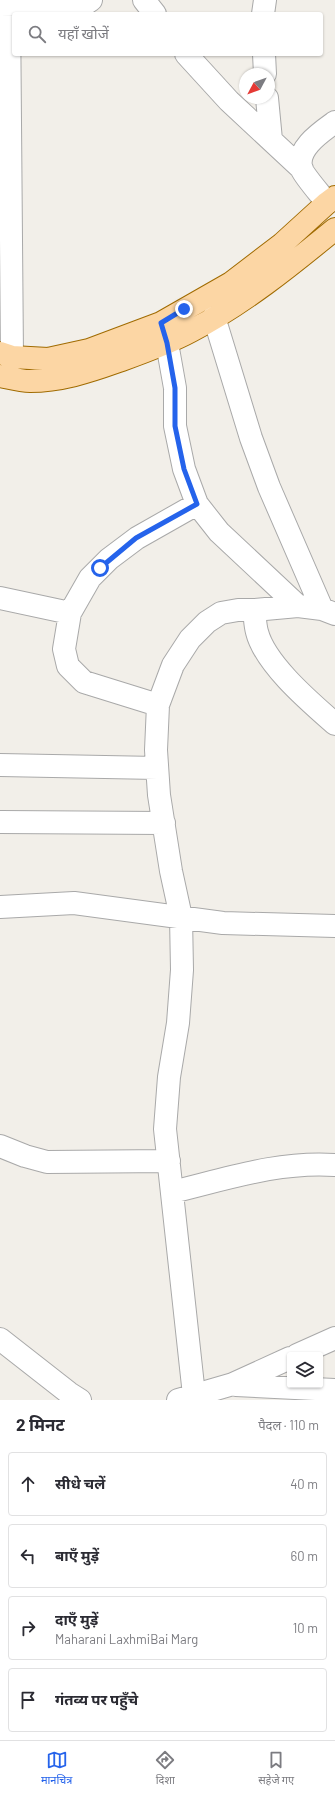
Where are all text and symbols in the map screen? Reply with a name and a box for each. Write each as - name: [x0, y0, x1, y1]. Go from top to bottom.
- search box: [12, 12, 323, 56]
- icon: search: [26, 23, 48, 45]
- text: यहाँ खोजें: [58, 24, 109, 42]
- north arrow: [239, 68, 275, 104]
- route end: [175, 300, 193, 318]
- route start: [91, 559, 109, 577]
- map controls: [287, 1352, 323, 1388]
- button: layers: [287, 1352, 323, 1388]
- text: 2 मिनट: [16, 1414, 65, 1434]
- text: पैदल · 110 m: [258, 1417, 319, 1433]
- icon: ahead: [17, 1473, 39, 1495]
- text: सीधे चलें: [55, 1474, 105, 1492]
- text: 40 m: [290, 1476, 318, 1492]
- icon: left: [17, 1545, 39, 1567]
- text: बाएँ मुड़ें: [55, 1546, 99, 1564]
- text: 60 m: [291, 1548, 318, 1564]
- text: दाएँ मुड़ें: [55, 1610, 98, 1628]
- icon: right: [17, 1617, 39, 1639]
- text: 10 m: [293, 1620, 318, 1636]
- text: Maharani LaxhmiBai Marg: [55, 1631, 198, 1647]
- icon: arrive: [17, 1689, 39, 1711]
- text: गंतव्य पर पहुँचे: [55, 1690, 138, 1708]
- tab: मानचित्र: [41, 1749, 72, 1788]
- tab: दिशा: [154, 1749, 176, 1788]
- tab: सहेजे गए: [258, 1749, 294, 1788]

